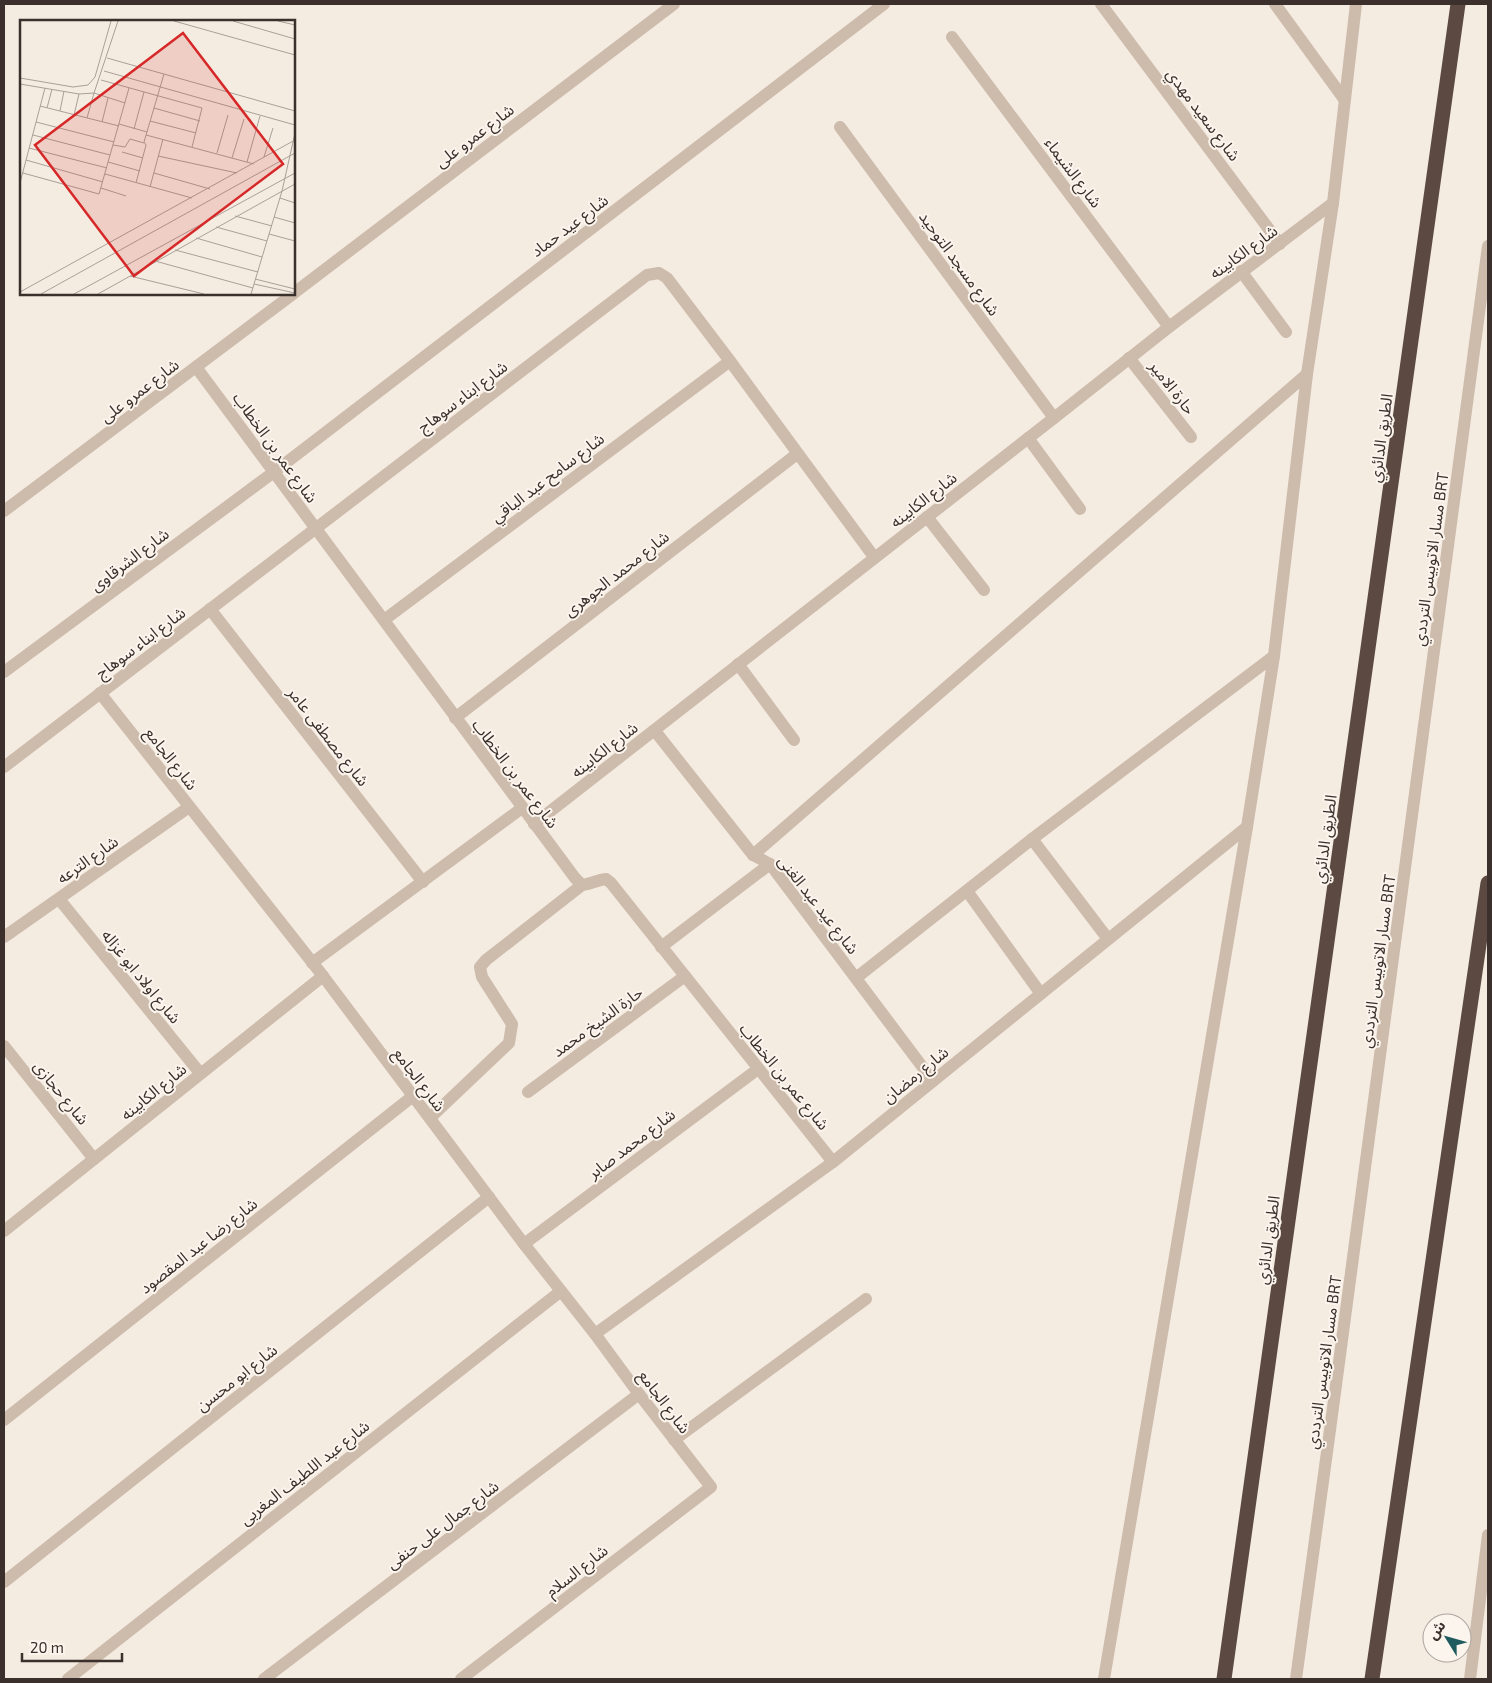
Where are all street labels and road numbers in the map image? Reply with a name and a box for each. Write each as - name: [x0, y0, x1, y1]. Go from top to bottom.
- street label: شارع سعيد مهدي: [1160, 64, 1245, 166]
- street label: شارع عمرو على: [431, 99, 520, 174]
- street label: شارع الشيماء: [1038, 133, 1106, 213]
- street label: شارع عيد حماد: [527, 190, 614, 263]
- street label: شارع مسجد التوحيد: [913, 207, 1004, 321]
- street label: شارع الكابينه: [1205, 220, 1283, 285]
- street label: شارع عمرو على: [96, 354, 185, 429]
- street label: حارة الامير: [1145, 355, 1200, 418]
- street label: شارع ابناء سوهاج: [413, 356, 513, 439]
- street label: شارع عمر بن الخطاب: [226, 388, 322, 508]
- street label: الطريق الدائري: [1364, 392, 1399, 484]
- street label: شارع سامح عبد الباقي: [487, 428, 610, 529]
- street label: شارع الكابينه: [886, 467, 962, 534]
- street label: مسار الاتوبيس الترددي BRT: [1408, 471, 1455, 648]
- street label: شارع الشرقاوى: [86, 523, 174, 598]
- street label: شارع محمد الجوهرى: [560, 526, 675, 623]
- street label: شارع ابناء سوهاج: [91, 602, 191, 685]
- street label: شارع مصطفى عامر: [281, 682, 374, 792]
- street label: شارع عمر بن الخطاب: [466, 715, 563, 834]
- street label: شارع الكابينه: [567, 717, 643, 784]
- street label: شارع الجامع: [138, 723, 202, 796]
- street label: الطريق الدائري: [1308, 793, 1343, 885]
- street label: شارع الترعه: [53, 831, 124, 890]
- street label: شارع عيد عبد الغنى: [771, 851, 863, 960]
- street label: مسار الاتوبيس الترددي BRT: [1355, 873, 1402, 1050]
- street label: شارع اولاد ابو غزاله: [95, 925, 186, 1029]
- street label: حارة الشيخ محمد: [548, 982, 648, 1063]
- street label: شارع عمر بن الخطاب: [733, 1019, 834, 1136]
- street label: شارع رمضان: [878, 1042, 954, 1109]
- street label: شارع الجامع: [387, 1044, 450, 1117]
- street label: شارع حجازى: [27, 1056, 94, 1130]
- street label: شارع الكابينه: [116, 1059, 192, 1126]
- street label: شارع محمد صابر: [583, 1104, 681, 1186]
- street label: شارع رضا عبد المقصود: [135, 1193, 263, 1300]
- street label: الطريق الدائري: [1251, 1194, 1286, 1286]
- street label: مسار الاتوبيس الترددي BRT: [1301, 1274, 1348, 1451]
- street label: شارع ابو محسن: [192, 1339, 283, 1418]
- street label: شارع الجامع: [632, 1366, 695, 1439]
- street label: شارع عبد اللطيف المغربى: [235, 1416, 375, 1532]
- street label: شارع جمال على حنفى: [382, 1476, 504, 1576]
- street label: شارع السلام: [541, 1540, 613, 1603]

